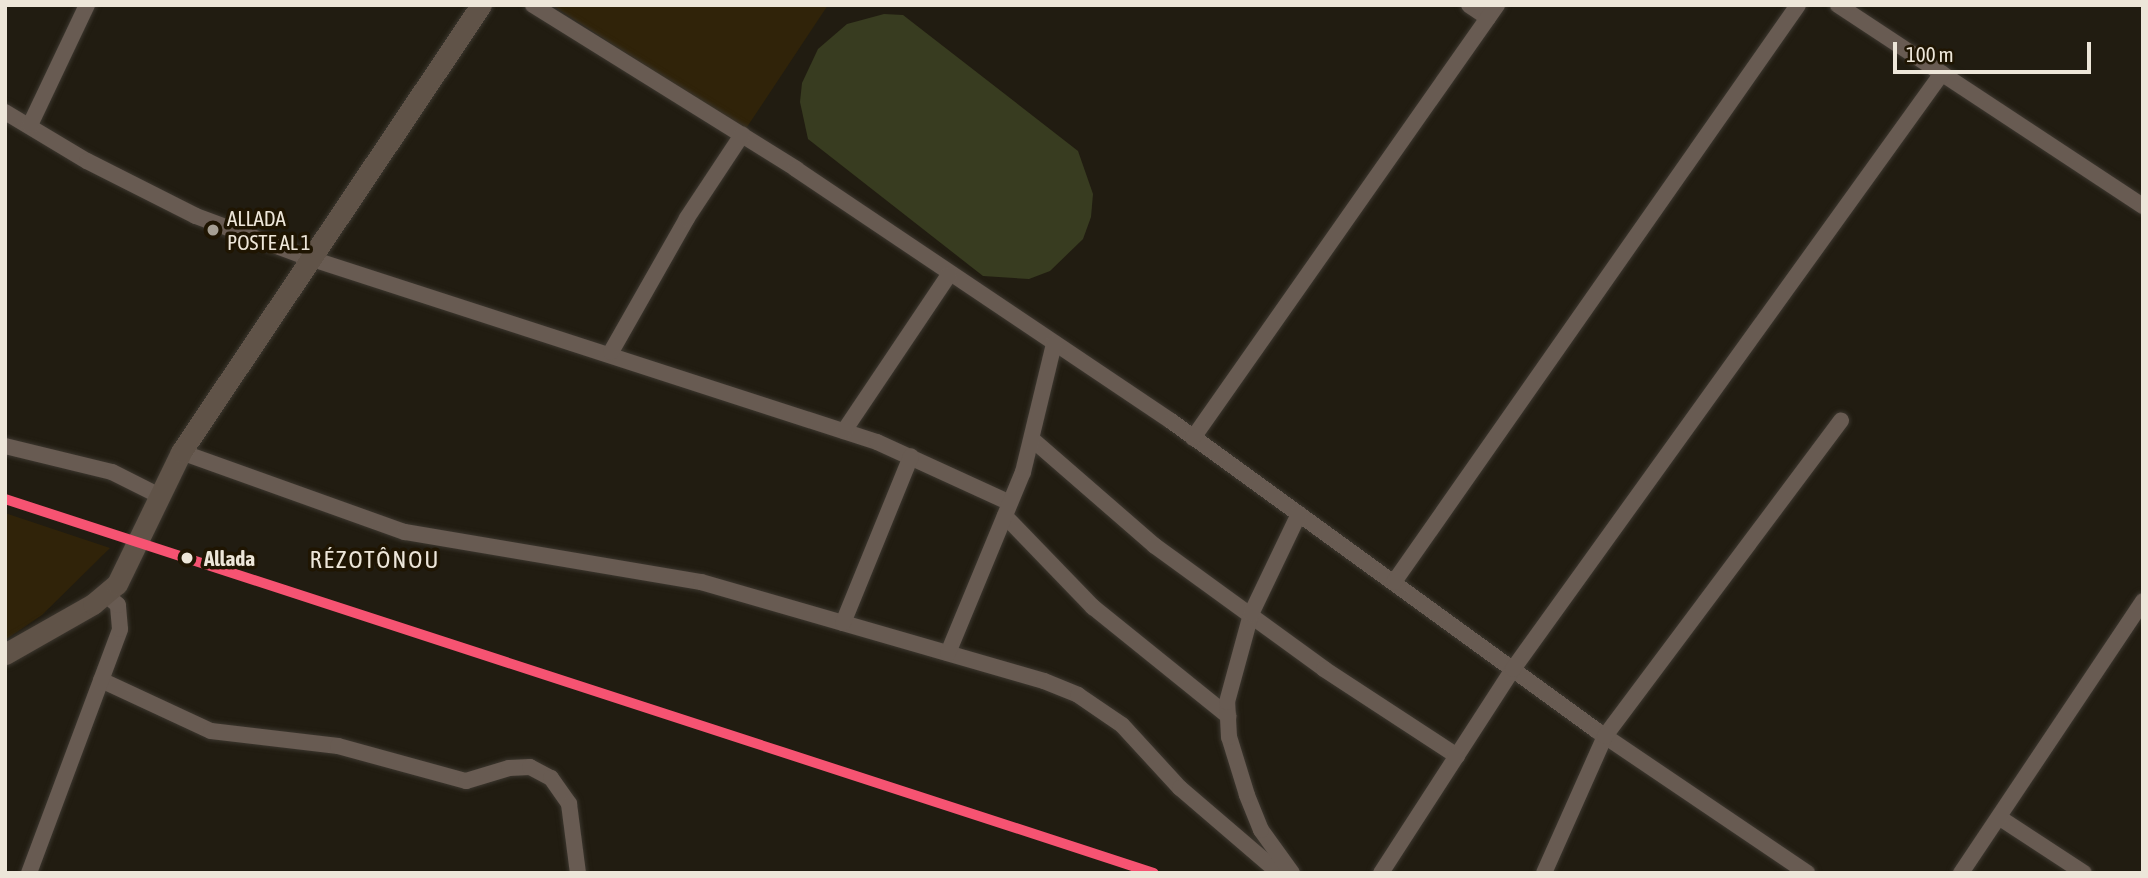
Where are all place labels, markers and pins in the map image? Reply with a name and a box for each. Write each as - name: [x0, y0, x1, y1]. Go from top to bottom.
- place label: ALLADA POSTE AL 1: [227, 205, 311, 255]
- marker: ALLADA POSTE AL 1: [205, 222, 221, 238]
- place label: Allada: [204, 545, 255, 571]
- marker: Allada: [176, 547, 198, 569]

